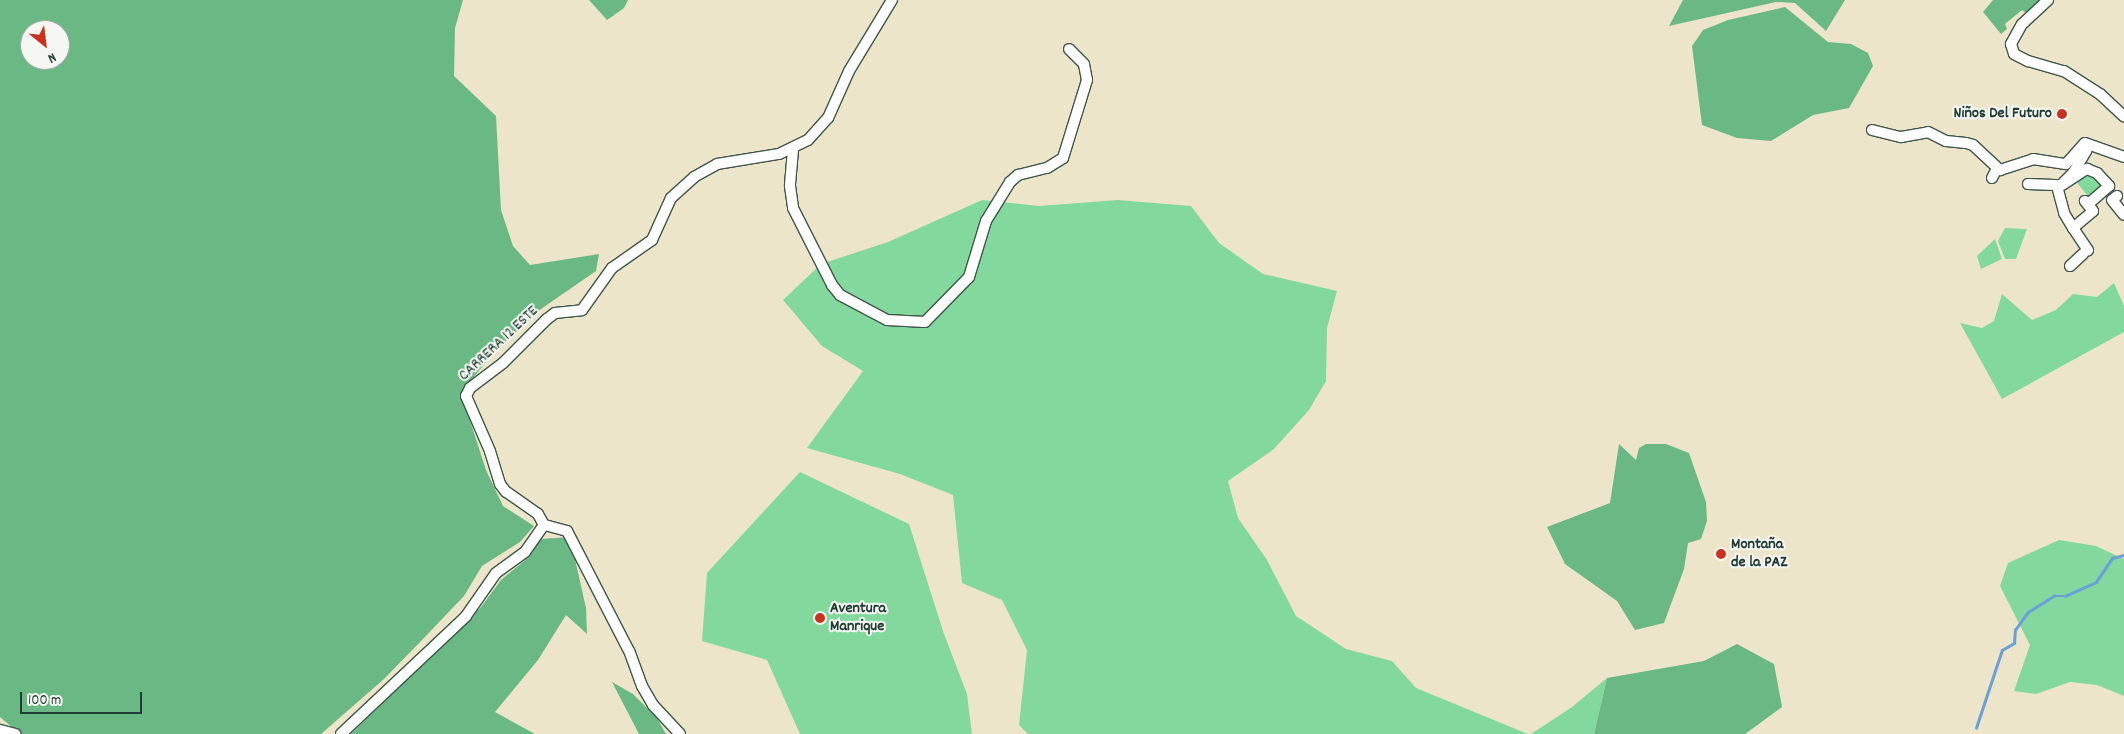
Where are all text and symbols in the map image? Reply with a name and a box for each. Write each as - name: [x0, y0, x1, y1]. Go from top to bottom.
- north arrow: [20, 20, 70, 70]
- text: N: [44, 47, 60, 68]
- place label: Niños Del Futuro: [1954, 104, 2052, 124]
- marker: Niños Del Futuro: [2056, 108, 2068, 120]
- street label: CARRERA 12 ESTE: [455, 302, 543, 386]
- place label: Montaña de la PAZ: [1731, 535, 1787, 573]
- marker: Montaña de la PAZ: [1715, 548, 1727, 560]
- place label: Aventura Manrique: [830, 599, 886, 637]
- marker: Aventura Manrique: [814, 612, 826, 624]
- scale bar: [22, 682, 145, 714]
- text: 100 m: [28, 690, 61, 712]

